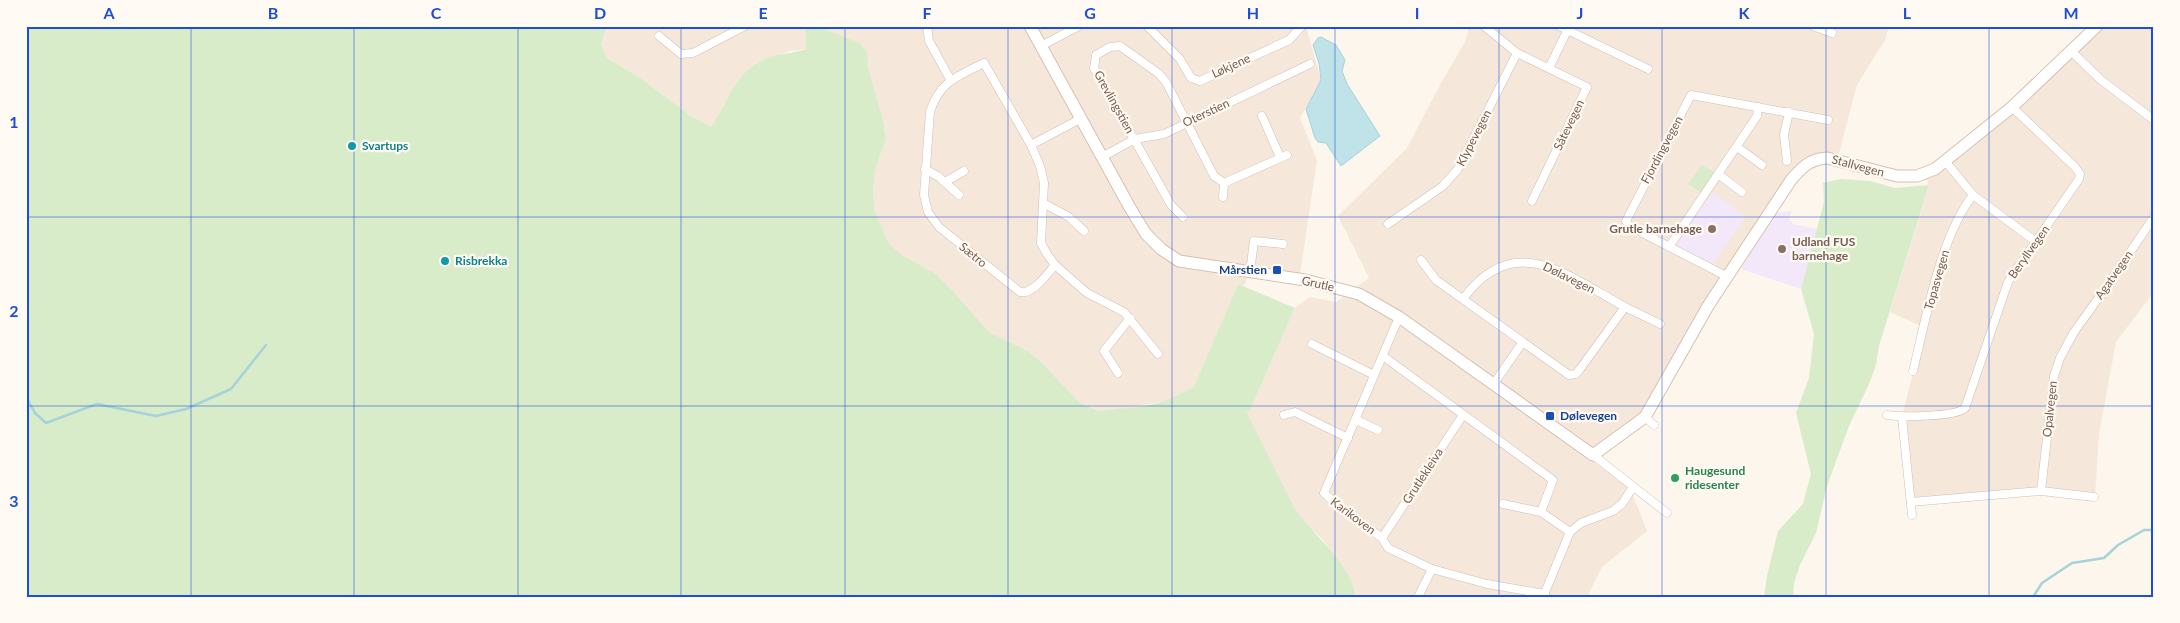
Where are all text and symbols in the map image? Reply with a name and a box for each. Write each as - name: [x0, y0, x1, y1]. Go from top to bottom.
- text: A: [102, 3, 115, 22]
- text: B: [268, 3, 278, 22]
- text: C: [431, 3, 442, 22]
- text: D: [594, 3, 606, 22]
- text: E: [758, 3, 768, 22]
- text: F: [922, 3, 932, 22]
- text: G: [1084, 3, 1096, 22]
- text: H: [1247, 3, 1259, 22]
- text: I: [1415, 3, 1419, 22]
- text: J: [1577, 3, 1583, 22]
- text: K: [1739, 3, 1751, 22]
- text: L: [1903, 3, 1912, 22]
- text: M: [2063, 3, 2079, 22]
- street label: Løkjene: [1209, 50, 1252, 81]
- street label: Grevlingstien: [1091, 68, 1138, 136]
- street label: Oterstien: [1180, 95, 1232, 130]
- street label: Såtevegen: [1550, 97, 1587, 152]
- street label: Klypevegen: [1453, 107, 1494, 169]
- text: 1: [9, 112, 19, 131]
- street label: Fjordingvegen: [1637, 113, 1686, 186]
- place label: Svartups: [362, 138, 408, 153]
- marker: Svartups: [346, 140, 358, 152]
- street label: Stallvegen: [1830, 151, 1886, 180]
- place label: Grutle barnehage: [1609, 221, 1703, 236]
- street label: Beryllvegen: [2005, 222, 2052, 281]
- marker: Grutle barnehage: [1706, 223, 1718, 235]
- place label: Udland FUS barnehage: [1792, 234, 1856, 263]
- street label: Sætro: [956, 239, 990, 270]
- marker: Udland FUS barnehage: [1776, 243, 1788, 255]
- street label: Agatvegen: [2091, 247, 2136, 302]
- street label: Topasvegen: [1921, 248, 1952, 312]
- place label: Risbrekka: [455, 253, 507, 268]
- marker: Risbrekka: [439, 255, 451, 267]
- street label: Dølavegen: [1541, 259, 1598, 297]
- place label: Mårstien: [1219, 262, 1267, 277]
- marker: Mårstien: [1271, 264, 1283, 276]
- street label: Grutle: [1300, 272, 1336, 295]
- text: 2: [9, 301, 19, 320]
- street label: Opalvegen: [2039, 380, 2060, 438]
- place label: Dølevegen: [1560, 408, 1617, 423]
- marker: Dølevegen: [1544, 410, 1556, 422]
- street label: Grutlekleiva: [1399, 445, 1446, 506]
- place label: Haugesund ridesenter: [1685, 463, 1745, 492]
- marker: Haugesund ridesenter: [1669, 472, 1681, 484]
- text: 3: [9, 491, 19, 510]
- street label: Karikoven: [1328, 494, 1379, 537]

